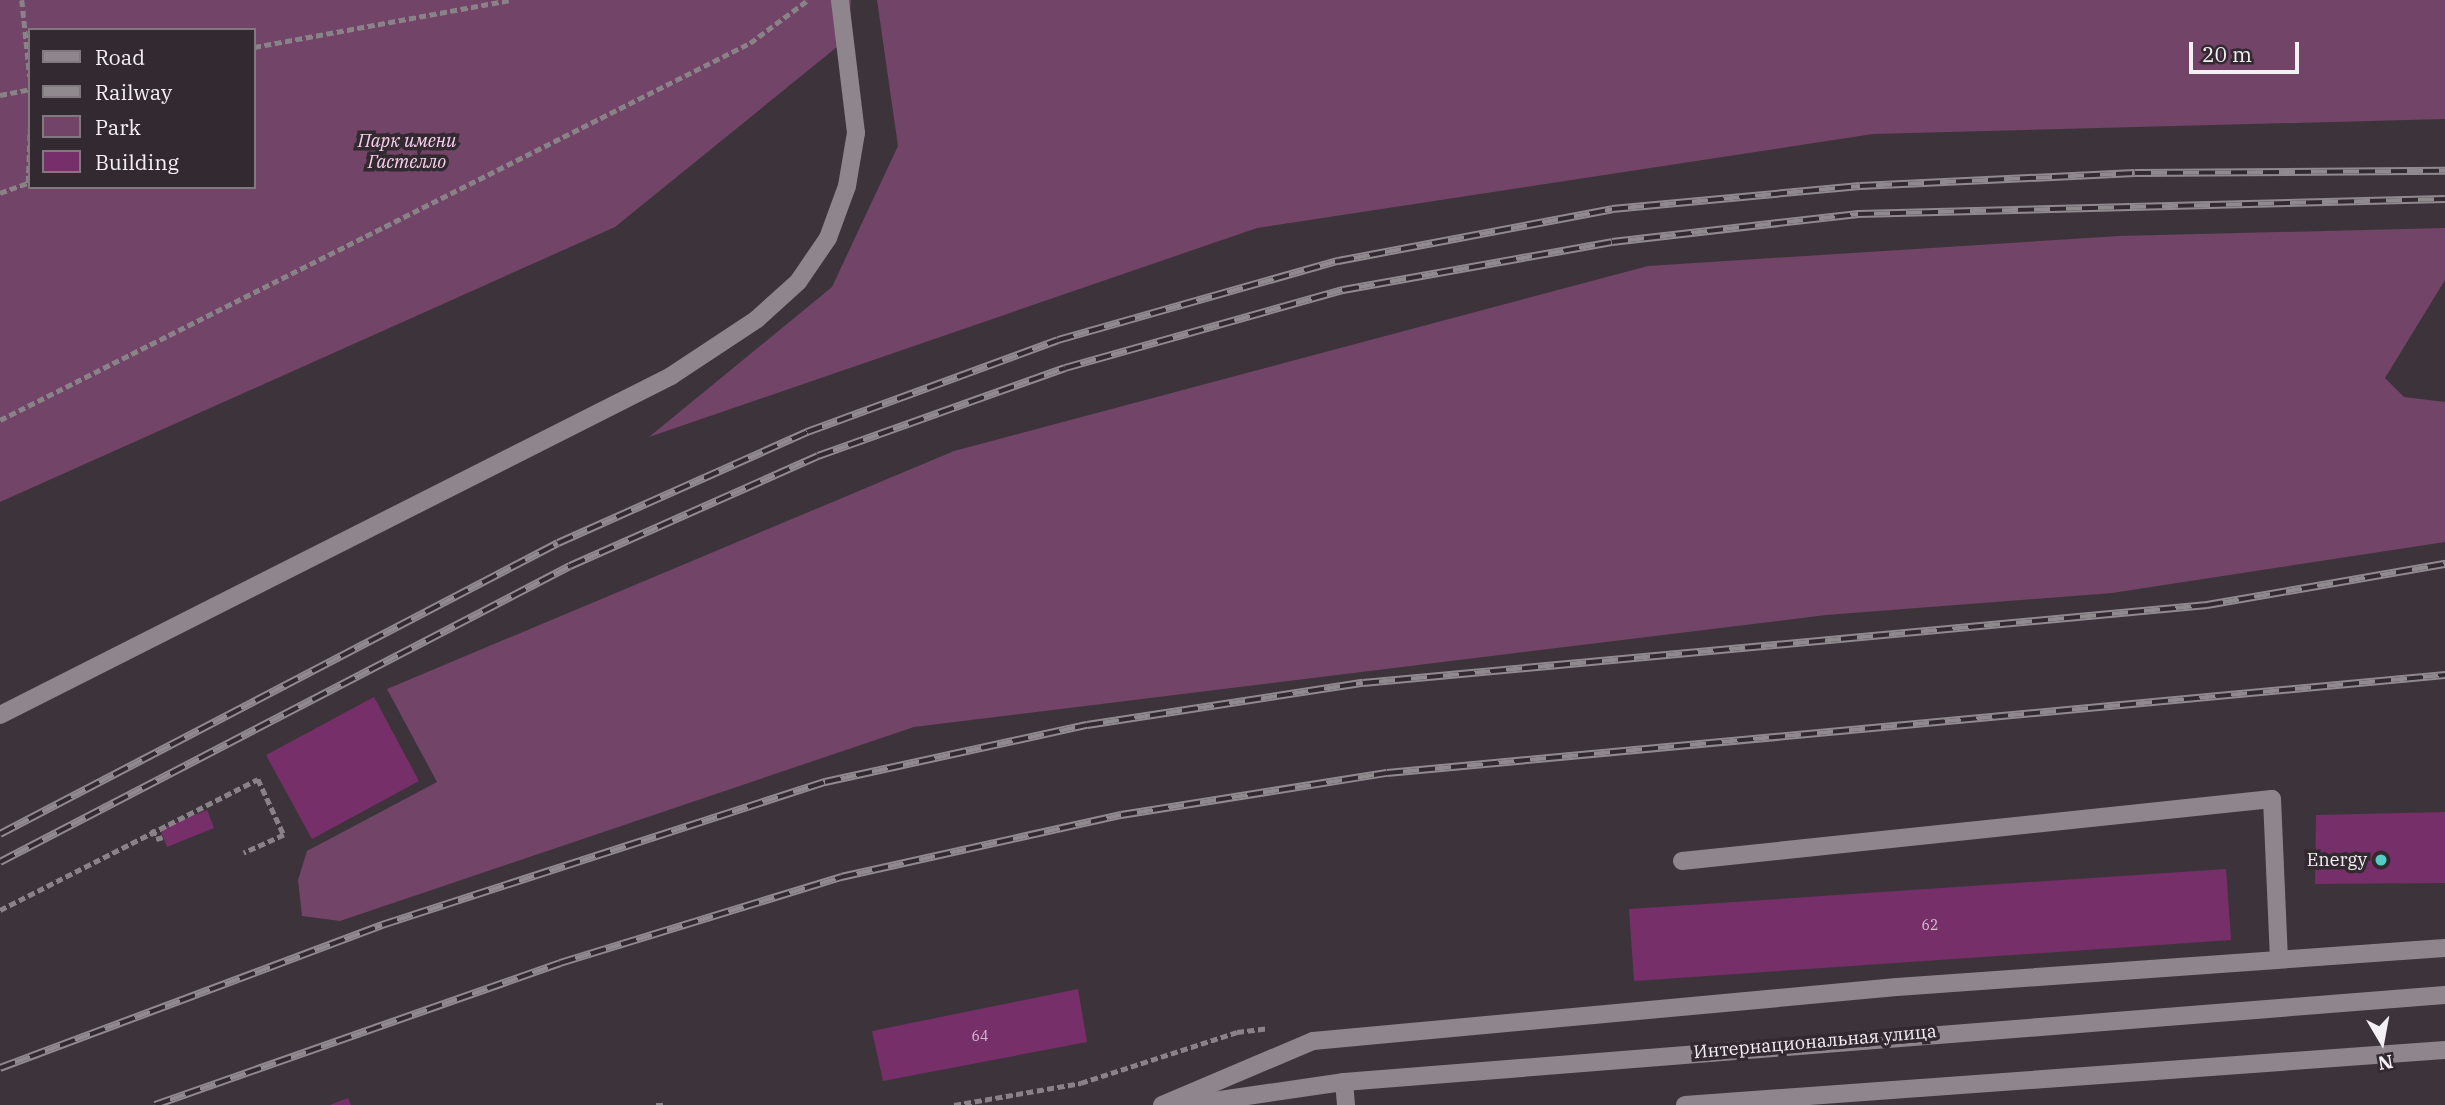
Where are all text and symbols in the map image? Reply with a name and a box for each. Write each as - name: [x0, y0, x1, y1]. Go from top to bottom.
- legend: [28, 28, 256, 189]
- scale bar: [2193, 28, 2303, 72]
- text: 20 m: [2202, 40, 2252, 68]
- text: Road: [95, 43, 145, 71]
- text: Railway: [95, 78, 172, 106]
- text: Park: [95, 113, 141, 141]
- park label: Парк имени Гастелло: [358, 131, 456, 174]
- text: Building: [95, 148, 179, 176]
- place label: Energy: [2307, 849, 2367, 871]
- marker: Energy: [2373, 852, 2389, 868]
- house number: 62: [1922, 917, 1938, 933]
- north arrow: [2347, 1007, 2417, 1077]
- street label: Интернациональная улица: [1693, 1021, 1937, 1063]
- house number: 64: [972, 1028, 988, 1044]
- text: N: [2376, 1050, 2395, 1076]

